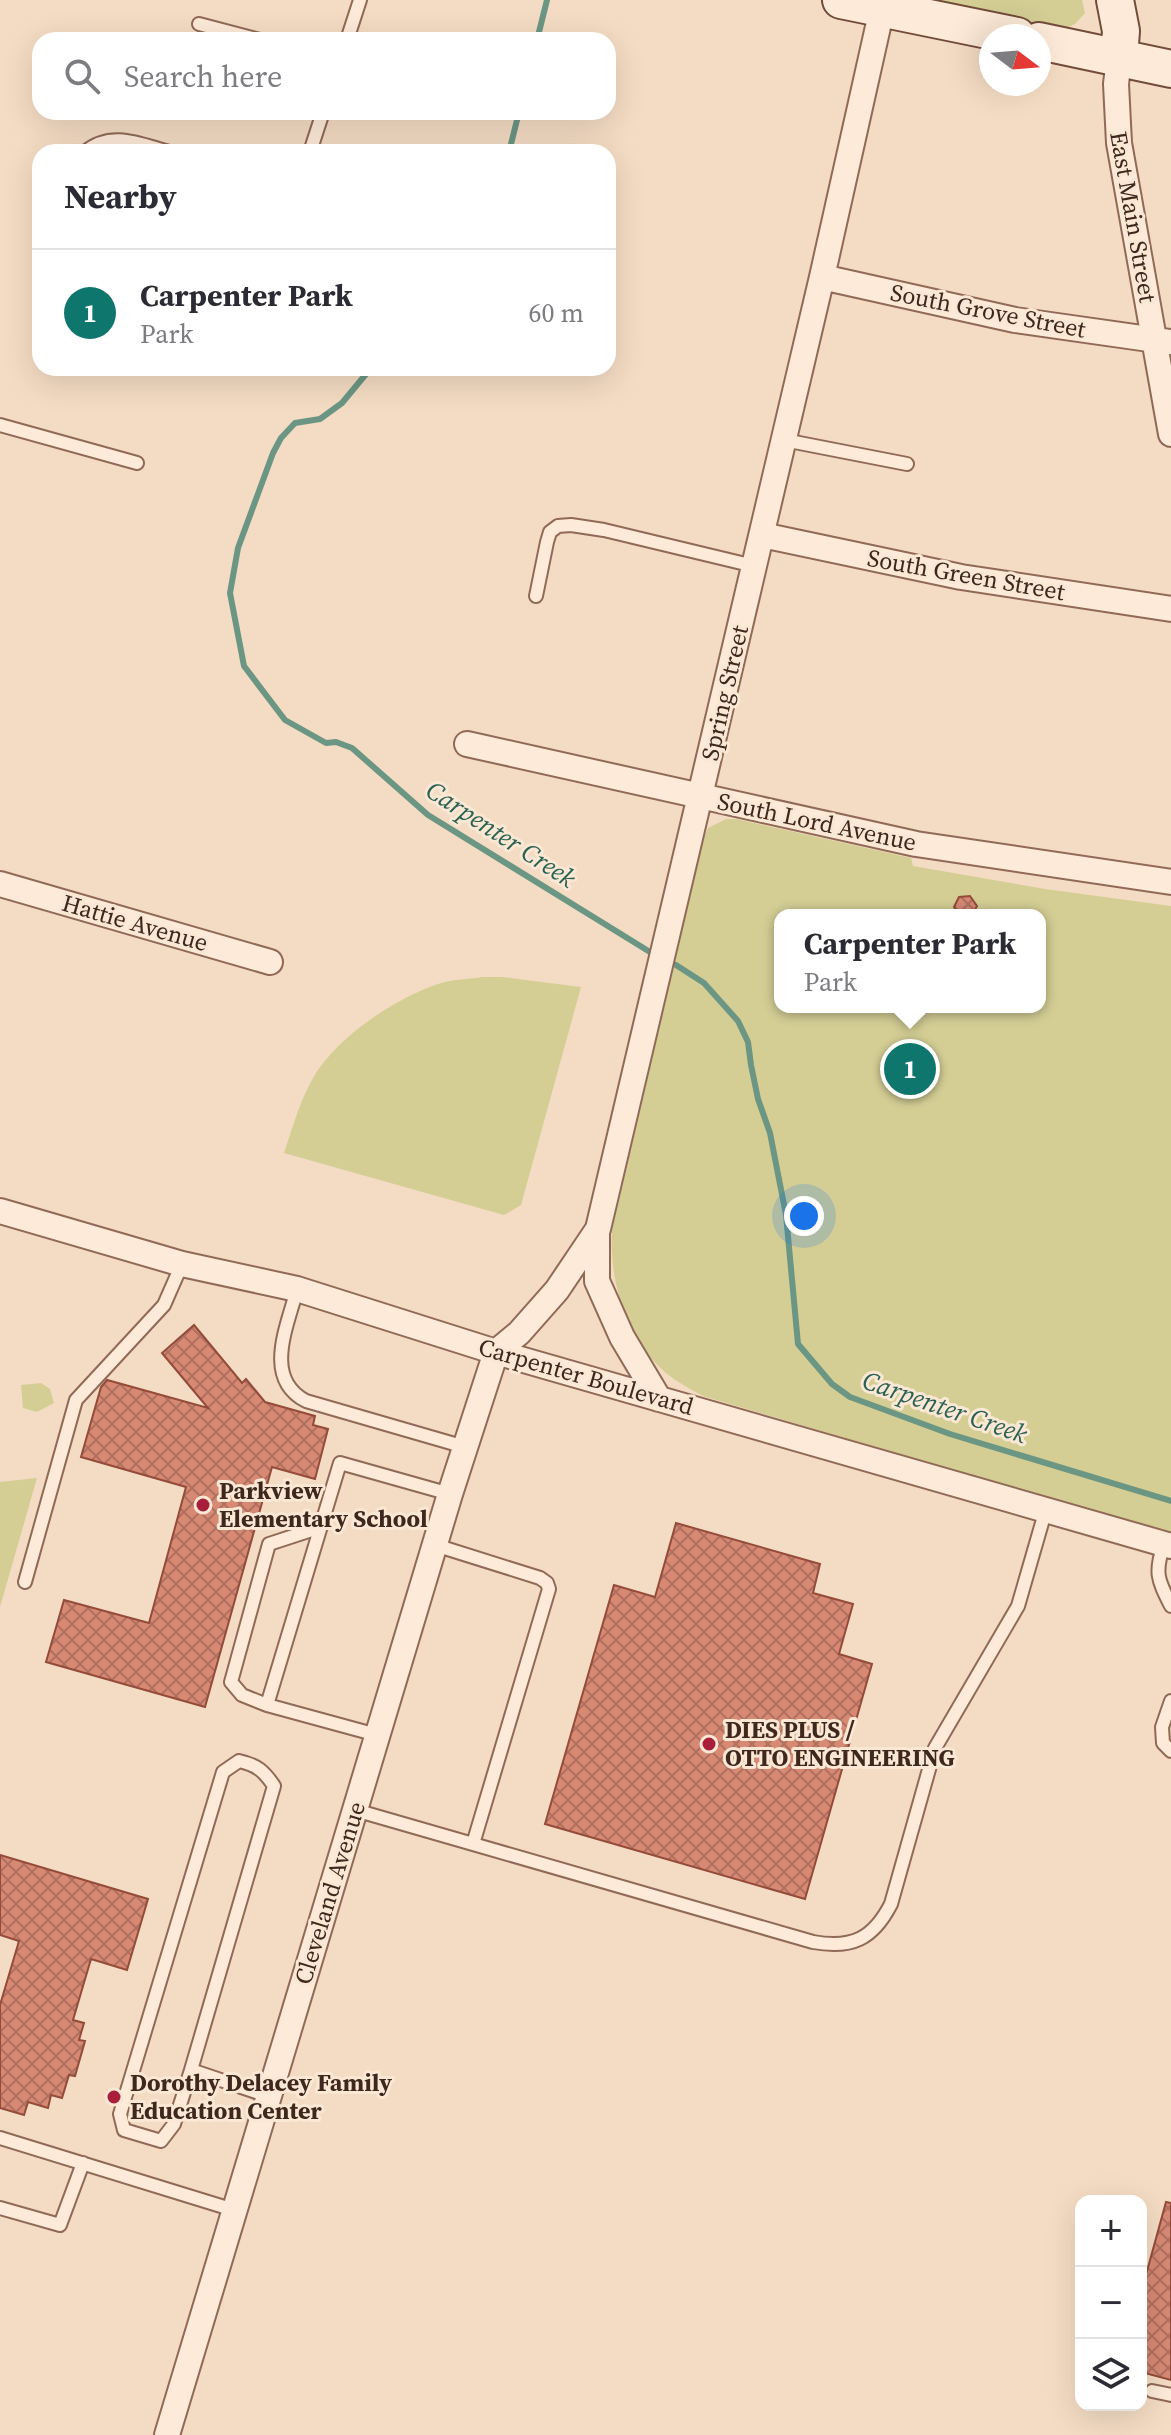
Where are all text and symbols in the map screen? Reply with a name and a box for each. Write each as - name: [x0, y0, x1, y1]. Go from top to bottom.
- north arrow: [979, 24, 1051, 96]
- search box: [32, 32, 616, 120]
- icon: search: [60, 54, 104, 98]
- text: Search here: [124, 56, 282, 97]
- street label: East Main Street: [1102, 129, 1165, 305]
- text: Nearby: [64, 173, 177, 219]
- text: Carpenter Park: [140, 275, 353, 316]
- street label: South Grove Street: [888, 275, 1089, 346]
- text: 1: [83, 295, 97, 331]
- text: 60 m: [529, 295, 584, 331]
- text: Park: [140, 316, 193, 352]
- street label: South Green Street: [865, 541, 1068, 608]
- street label: Spring Street: [693, 622, 756, 764]
- water label: Carpenter Creek: [419, 772, 584, 896]
- street label: South Lord Avenue: [715, 784, 920, 859]
- street label: Hattie Avenue: [58, 886, 212, 959]
- popup: [774, 909, 1046, 1013]
- text: Carpenter Park: [804, 923, 1016, 964]
- text: Park: [804, 964, 857, 1000]
- pin: 1: [884, 1039, 936, 1099]
- your location: [784, 1196, 824, 1236]
- street label: Carpenter Boulevard: [475, 1330, 698, 1423]
- water label: Carpenter Creek: [858, 1362, 1033, 1452]
- place label: Parkview Elementary School: [219, 1474, 428, 1535]
- marker: Parkview Elementary School: [194, 1496, 212, 1514]
- place label: DIES PLUS / OTTO ENGINEERING: [725, 1713, 955, 1774]
- marker: DIES PLUS / OTTO ENGINEERING: [700, 1735, 718, 1753]
- street label: Cleveland Avenue: [286, 1797, 373, 1988]
- place label: Dorothy Delacey Family Education Center: [130, 2066, 392, 2127]
- marker: Dorothy Delacey Family Education Center: [105, 2088, 123, 2106]
- map controls: [1075, 2195, 1147, 2411]
- button: +: [1075, 2195, 1147, 2267]
- button: −: [1075, 2267, 1147, 2339]
- button: layers: [1075, 2339, 1147, 2411]

